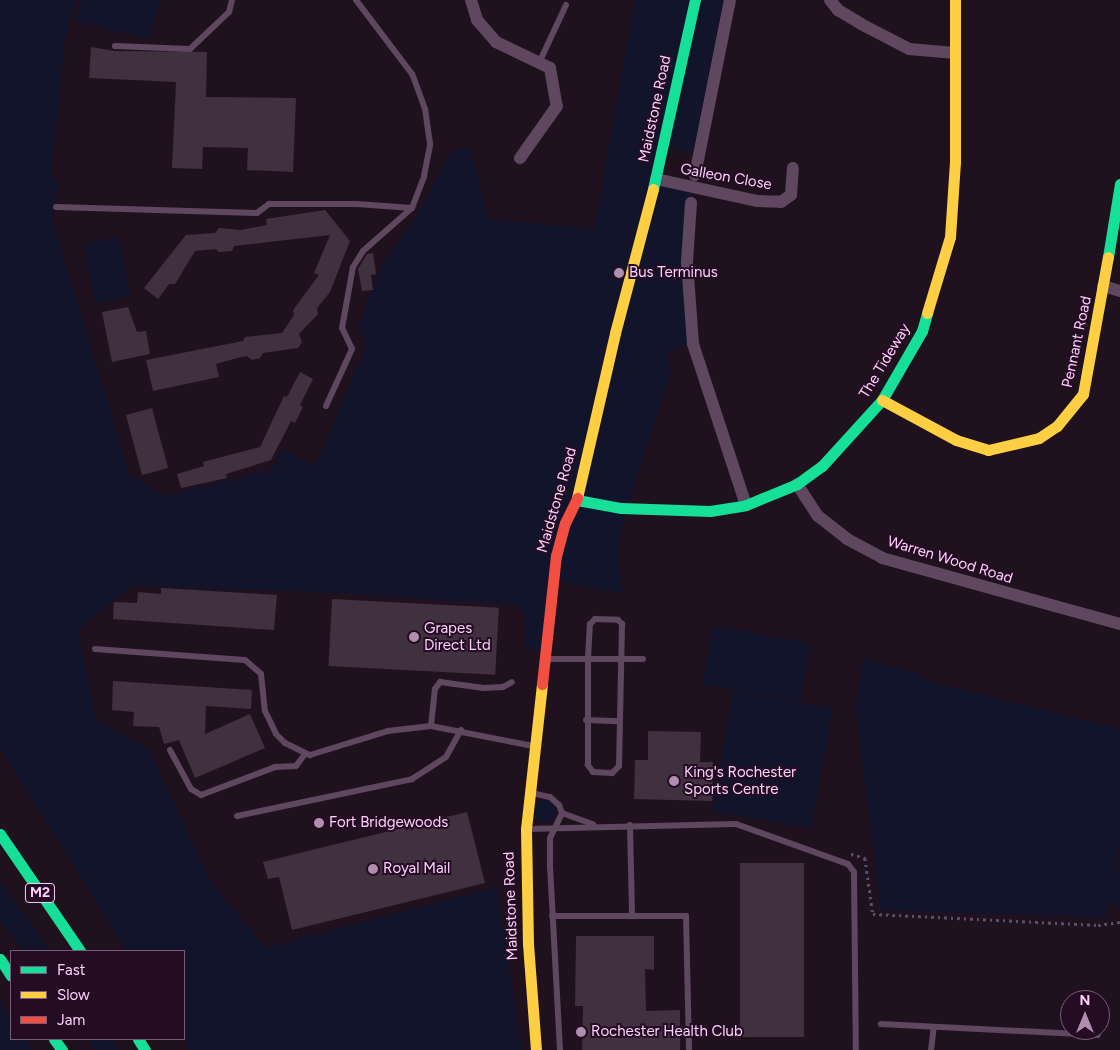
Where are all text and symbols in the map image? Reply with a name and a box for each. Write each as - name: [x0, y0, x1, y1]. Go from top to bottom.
- street label: Maidstone Road: [635, 54, 675, 164]
- street label: Galleon Close: [679, 160, 773, 194]
- place label: Bus Terminus: [629, 264, 718, 282]
- marker: Bus Terminus: [613, 267, 625, 279]
- street label: Pennant Road: [1058, 294, 1096, 390]
- street label: The Tideway: [856, 320, 914, 402]
- street label: Maidstone Road: [533, 445, 581, 555]
- street label: Warren Wood Road: [885, 532, 1015, 588]
- place label: Grapes Direct Ltd: [424, 619, 491, 654]
- marker: Grapes Direct Ltd: [408, 631, 420, 643]
- place label: King's Rochester Sports Centre: [684, 763, 796, 798]
- marker: King's Rochester Sports Centre: [668, 775, 680, 787]
- place label: Fort Bridgewoods: [329, 814, 448, 832]
- marker: Fort Bridgewoods: [313, 817, 325, 829]
- street label: Maidstone Road: [500, 851, 522, 961]
- place label: Royal Mail: [383, 860, 450, 878]
- marker: Royal Mail: [367, 863, 379, 875]
- road number: M2: [24, 881, 56, 904]
- legend: [10, 950, 185, 1040]
- text: Fast: [57, 961, 85, 979]
- text: Slow: [57, 986, 90, 1004]
- north arrow: [1060, 990, 1110, 1040]
- text: N: [1080, 992, 1090, 1009]
- text: Jam: [57, 1011, 85, 1029]
- place label: Rochester Health Club: [591, 1023, 743, 1041]
- marker: Rochester Health Club: [575, 1026, 587, 1038]

